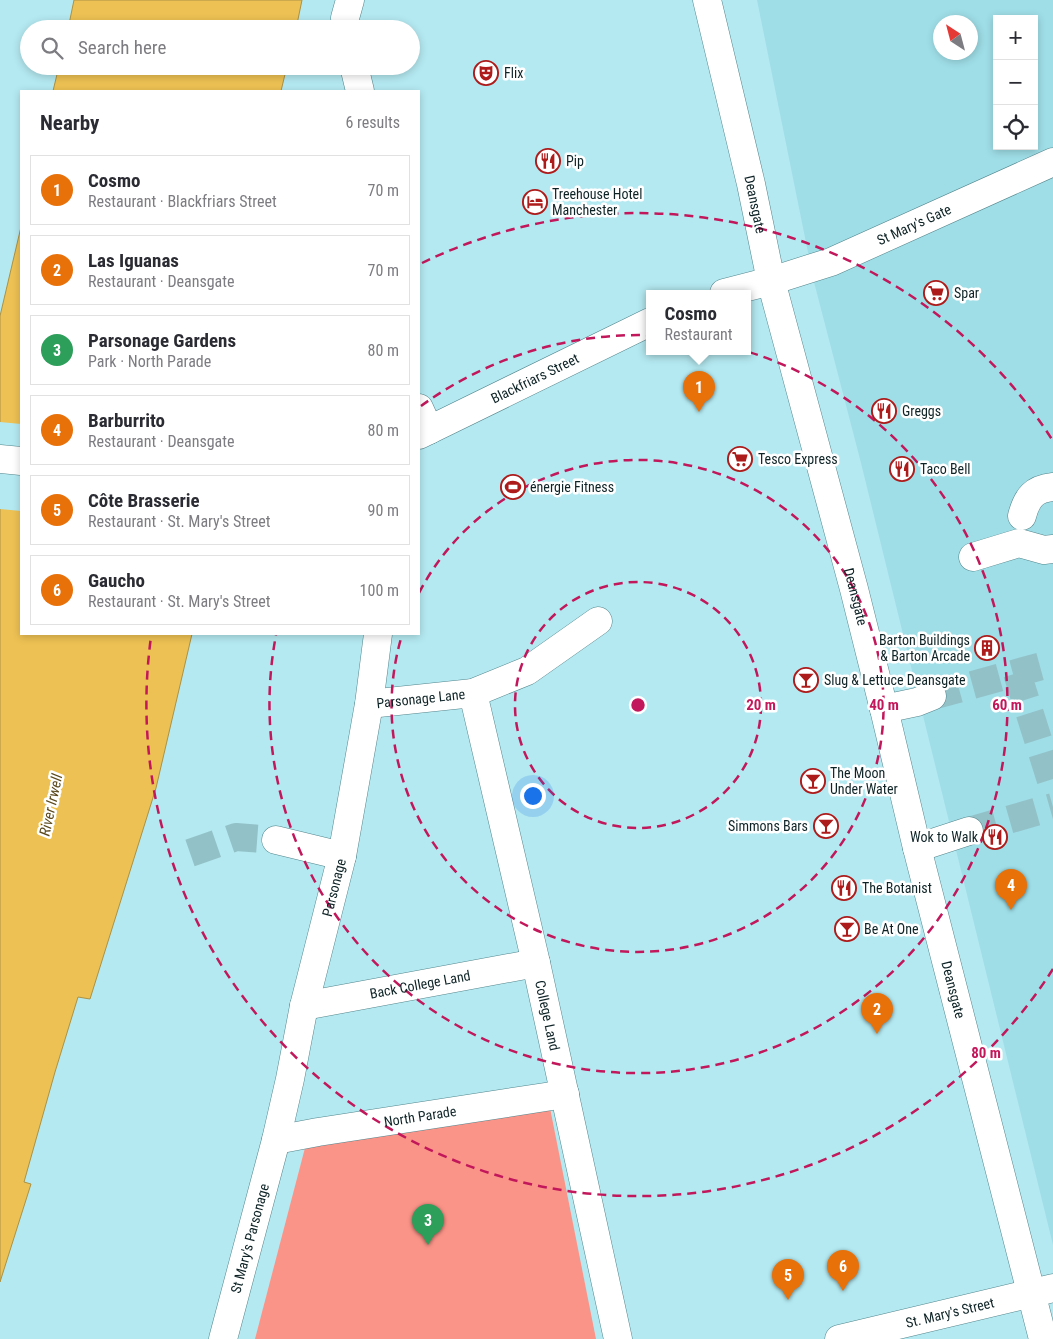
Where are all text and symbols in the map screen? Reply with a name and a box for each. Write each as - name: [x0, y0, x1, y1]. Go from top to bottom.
- north arrow: [933, 15, 978, 60]
- map controls: [993, 15, 1038, 150]
- button: +: [993, 15, 1038, 60]
- search box: [20, 20, 420, 75]
- icon: search: [38, 34, 66, 62]
- text: Search here: [78, 36, 166, 59]
- theatre icon: Flix: [473, 60, 499, 86]
- button: −: [993, 60, 1038, 105]
- place label: Flix: [504, 65, 523, 81]
- button: locate: [993, 105, 1038, 150]
- text: Nearby: [40, 111, 99, 135]
- text: 6 results: [345, 113, 400, 132]
- restaurant icon: Pip: [535, 148, 561, 174]
- place label: Pip: [566, 153, 584, 169]
- text: Cosmo: [88, 169, 140, 192]
- street label: Deansgate: [741, 174, 769, 235]
- text: 1: [53, 181, 61, 200]
- text: 70 m: [367, 181, 399, 200]
- place label: Treehouse Hotel Manchester: [552, 186, 642, 218]
- hotel icon: Treehouse Hotel Manchester: [522, 189, 548, 215]
- text: Restaurant · Blackfriars Street: [88, 192, 277, 211]
- street label: St Mary's Gate: [875, 201, 954, 248]
- text: Las Iguanas: [88, 249, 179, 272]
- text: 2: [53, 261, 61, 280]
- text: 70 m: [367, 261, 399, 280]
- text: Restaurant · Deansgate: [88, 272, 235, 291]
- supermarket icon: Spar: [923, 280, 949, 306]
- place label: Spar: [954, 285, 979, 301]
- popup: [646, 290, 751, 355]
- text: Cosmo: [664, 302, 717, 325]
- text: Restaurant: [664, 325, 733, 344]
- text: Parsonage Gardens: [88, 329, 236, 352]
- text: 3: [53, 341, 61, 360]
- text: 80 m: [367, 341, 399, 360]
- street label: Blackfriars Street: [488, 350, 581, 407]
- text: Park · North Parade: [88, 352, 211, 371]
- pin: 1: [683, 371, 715, 412]
- restaurant icon: Greggs: [871, 398, 897, 424]
- place label: Greggs: [902, 403, 941, 419]
- text: Barburrito: [88, 409, 165, 432]
- text: 4: [53, 421, 61, 440]
- text: 80 m: [367, 421, 399, 440]
- text: Restaurant · Deansgate: [88, 432, 235, 451]
- supermarket icon: Tesco Express: [727, 446, 753, 472]
- place label: Tesco Express: [758, 451, 838, 467]
- restaurant icon: Taco Bell: [889, 456, 915, 482]
- place label: Taco Bell: [920, 461, 971, 477]
- sports icon: énergie Fitness: [500, 474, 526, 500]
- place label: énergie Fitness: [530, 479, 614, 495]
- text: Côte Brasserie: [88, 489, 200, 512]
- text: 5: [53, 501, 61, 520]
- text: 90 m: [367, 501, 399, 520]
- text: Restaurant · St. Mary's Street: [88, 512, 270, 531]
- street label: Deansgate: [841, 566, 871, 627]
- text: Gaucho: [88, 569, 145, 592]
- text: 6: [53, 581, 61, 600]
- text: 100 m: [360, 581, 399, 600]
- text: Restaurant · St. Mary's Street: [88, 592, 270, 611]
- place label: Barton Buildings & Barton Arcade: [879, 632, 970, 664]
- building icon: Barton Buildings & Barton Arcade: [974, 635, 1000, 661]
- bar icon: Slug & Lettuce Deansgate: [793, 667, 819, 693]
- place label: Slug & Lettuce Deansgate: [824, 672, 966, 688]
- street label: Parsonage Lane: [376, 686, 466, 711]
- centre of rings: [629, 696, 647, 714]
- text: 20 m: [746, 696, 776, 714]
- text: 40 m: [869, 696, 899, 714]
- text: 60 m: [992, 696, 1022, 714]
- place label: The Moon Under Water: [830, 765, 898, 797]
- bar icon: The Moon Under Water: [800, 768, 826, 794]
- water label: River Irwell: [36, 772, 66, 838]
- your location: [520, 783, 546, 809]
- bar icon: Simmons Bars: [813, 813, 839, 839]
- place label: Simmons Bars: [728, 818, 808, 834]
- restaurant icon: Wok to Walk: [982, 824, 1008, 850]
- place label: Wok to Walk: [910, 829, 979, 845]
- street label: Parsonage: [319, 857, 349, 918]
- pin: 4: [995, 869, 1027, 910]
- restaurant icon: The Botanist: [831, 875, 857, 901]
- place label: The Botanist: [862, 880, 932, 896]
- bar icon: Be At One: [834, 916, 860, 942]
- place label: Be At One: [864, 921, 919, 937]
- street label: Deansgate: [938, 959, 969, 1021]
- street label: Back College Land: [368, 967, 472, 1002]
- street label: College Land: [532, 979, 563, 1052]
- pin: 2: [861, 993, 893, 1034]
- text: 80 m: [971, 1044, 1001, 1062]
- street label: North Parade: [383, 1103, 458, 1130]
- street label: St Mary's Parsonage: [228, 1182, 272, 1295]
- pin: 3: [412, 1204, 444, 1245]
- pin: 6: [827, 1250, 859, 1291]
- pin: 5: [772, 1259, 804, 1300]
- street label: St. Mary's Street: [904, 1294, 996, 1331]

